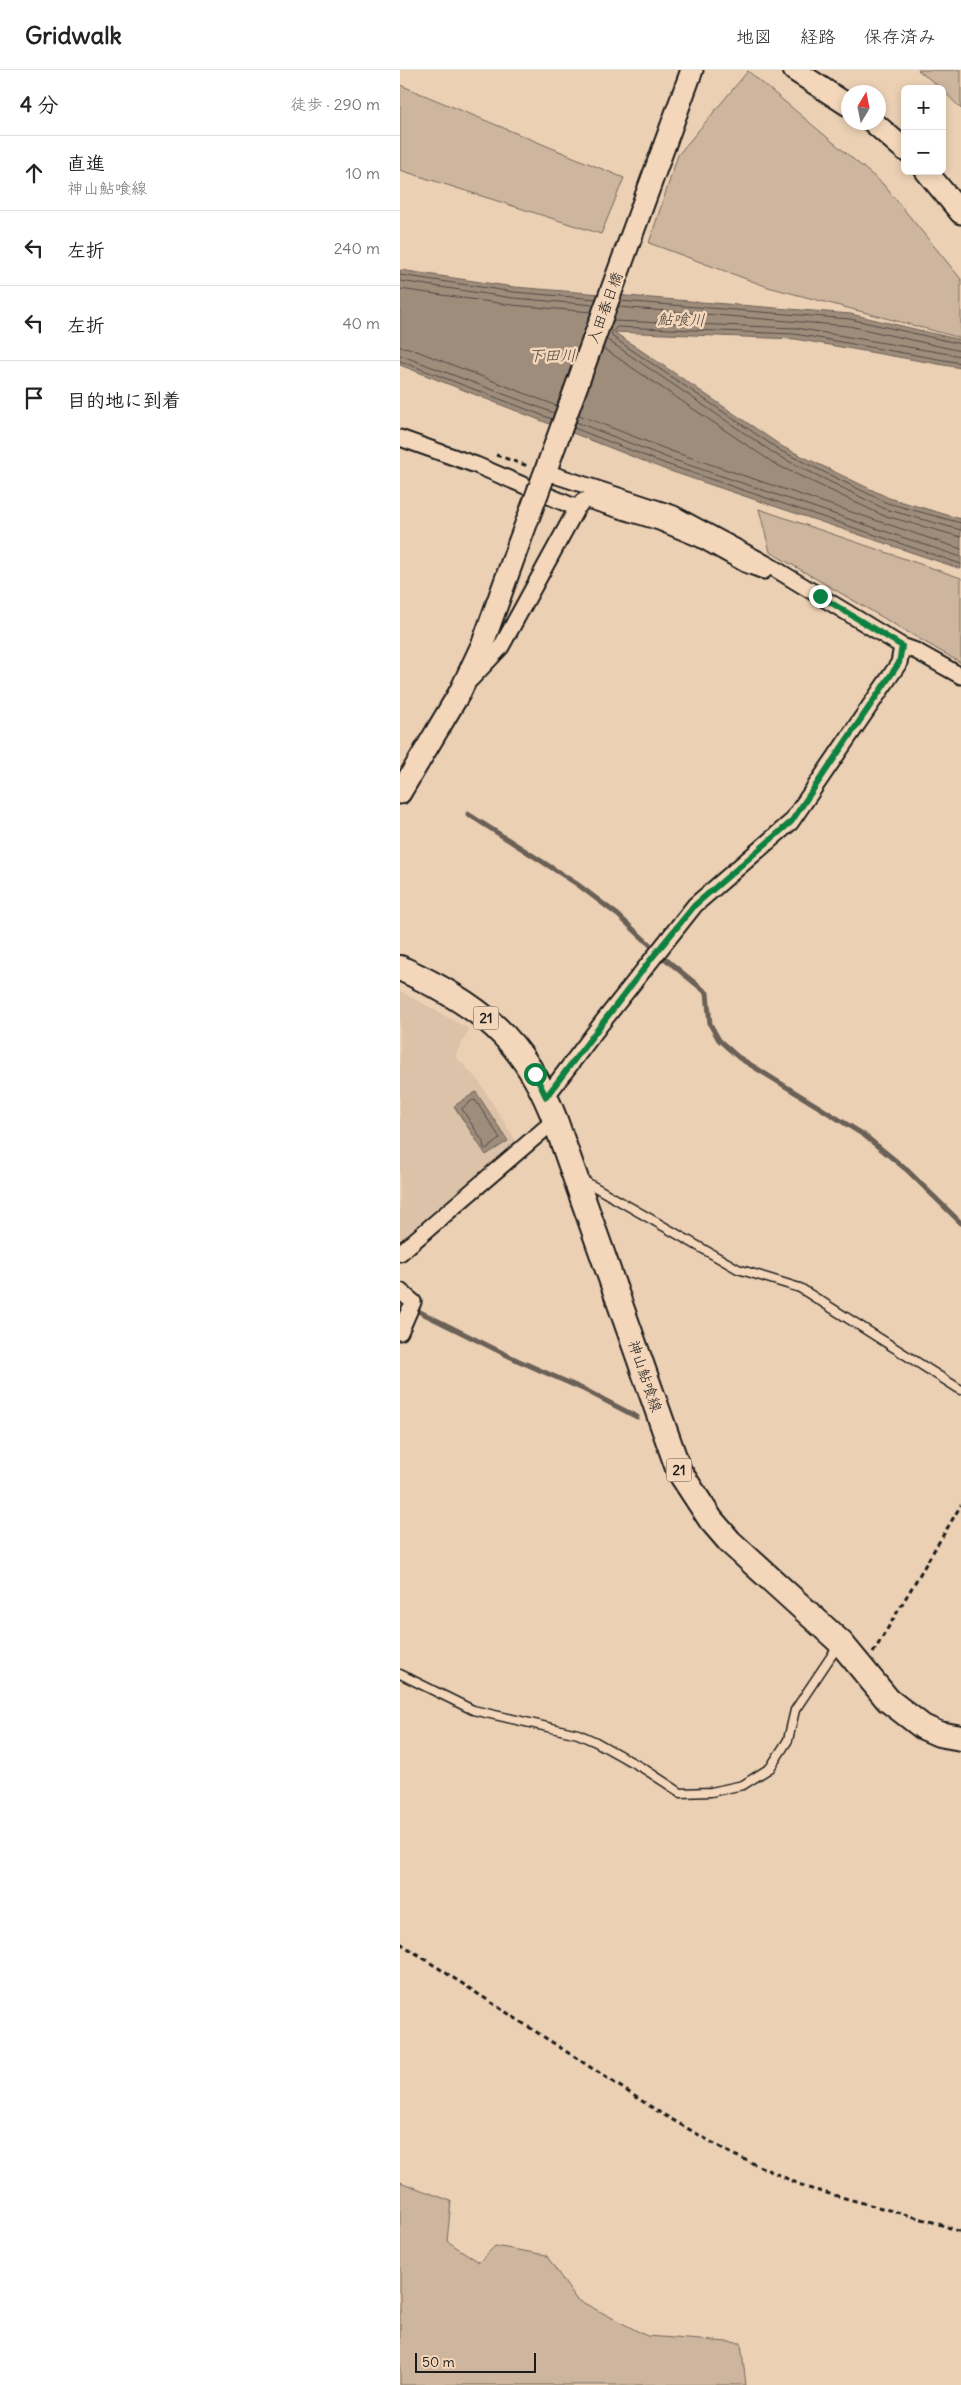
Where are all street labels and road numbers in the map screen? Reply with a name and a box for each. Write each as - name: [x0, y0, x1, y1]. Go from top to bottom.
- street label: 入田春日橋: [583, 269, 626, 346]
- road number: 21: [474, 1006, 498, 1030]
- street label: 神山鮎喰線: [624, 1337, 667, 1414]
- road number: 21: [666, 1458, 692, 1482]

